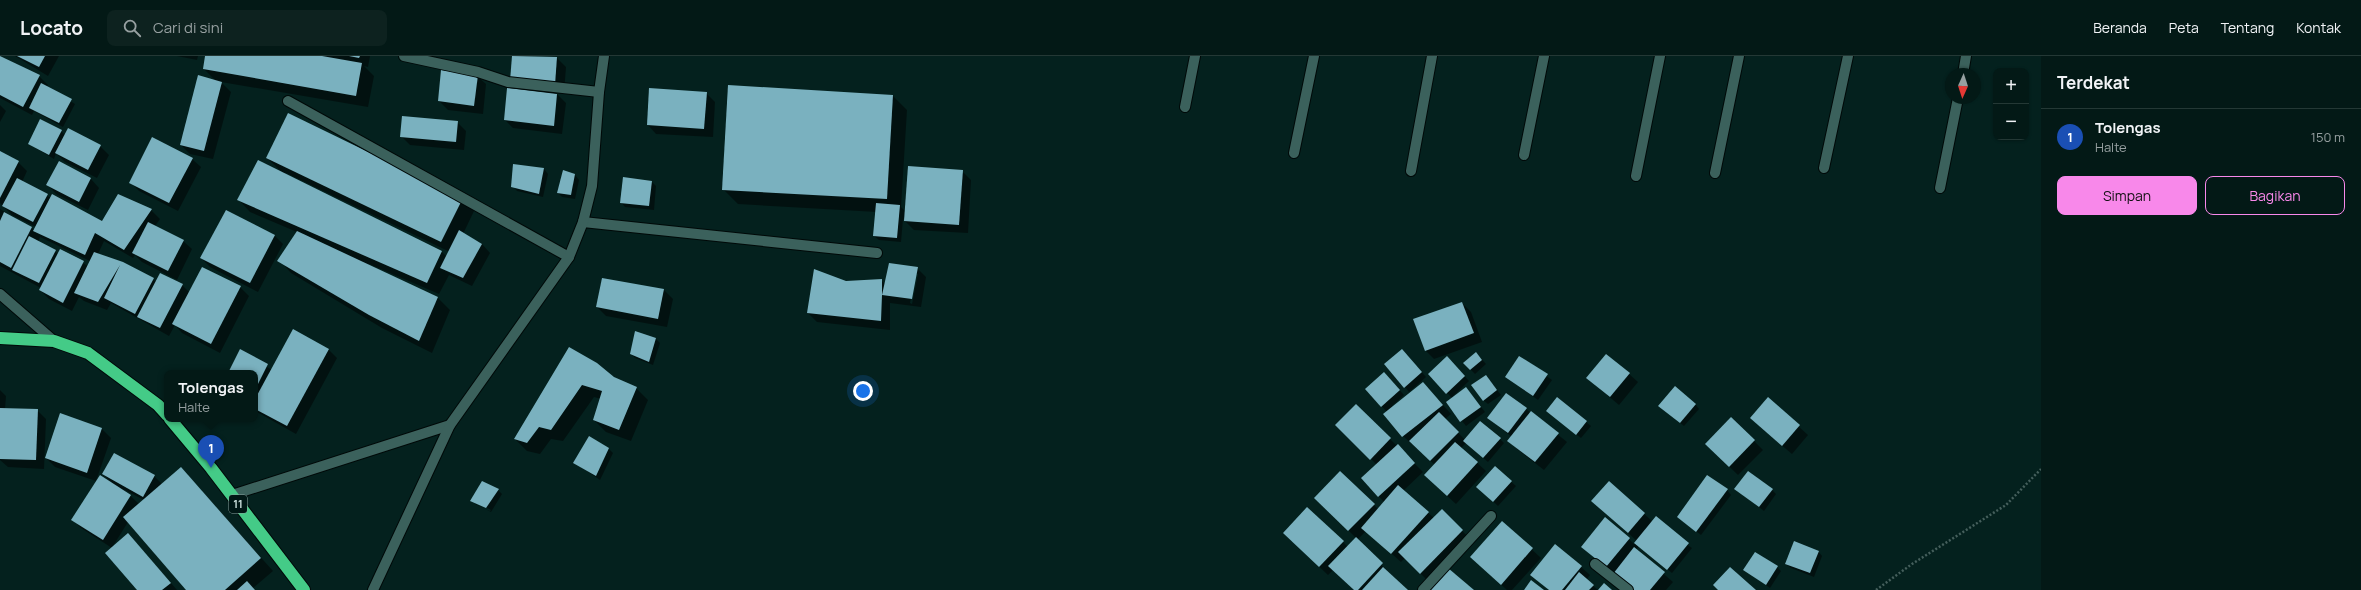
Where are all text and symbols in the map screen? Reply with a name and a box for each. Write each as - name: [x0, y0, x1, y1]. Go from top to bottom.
- search box: [107, 10, 387, 46]
- text: Locato: [20, 15, 83, 41]
- icon: search: [121, 17, 143, 39]
- text: Cari di sini: [153, 17, 223, 38]
- text: Beranda: [2093, 18, 2147, 37]
- text: Peta: [2169, 18, 2199, 37]
- text: Tentang: [2221, 18, 2274, 37]
- text: Kontak: [2296, 18, 2341, 37]
- north arrow: [1945, 68, 1981, 104]
- map controls: [1993, 68, 2029, 140]
- button: +: [1993, 68, 2029, 104]
- text: Terdekat: [2057, 71, 2130, 94]
- button: −: [1993, 104, 2029, 140]
- text: Tolengas: [2095, 117, 2161, 138]
- text: 1: [2067, 128, 2073, 146]
- text: 150 m: [2311, 128, 2345, 146]
- text: Halte: [2095, 138, 2127, 156]
- button: Simpan: [2057, 176, 2197, 215]
- button: Bagikan: [2205, 176, 2345, 215]
- popup: [164, 370, 258, 422]
- text: Tolengas: [178, 377, 244, 398]
- your location: [853, 381, 873, 401]
- text: Halte: [178, 398, 210, 416]
- pin: 1: [198, 435, 224, 468]
- road number: 11: [229, 495, 247, 513]

